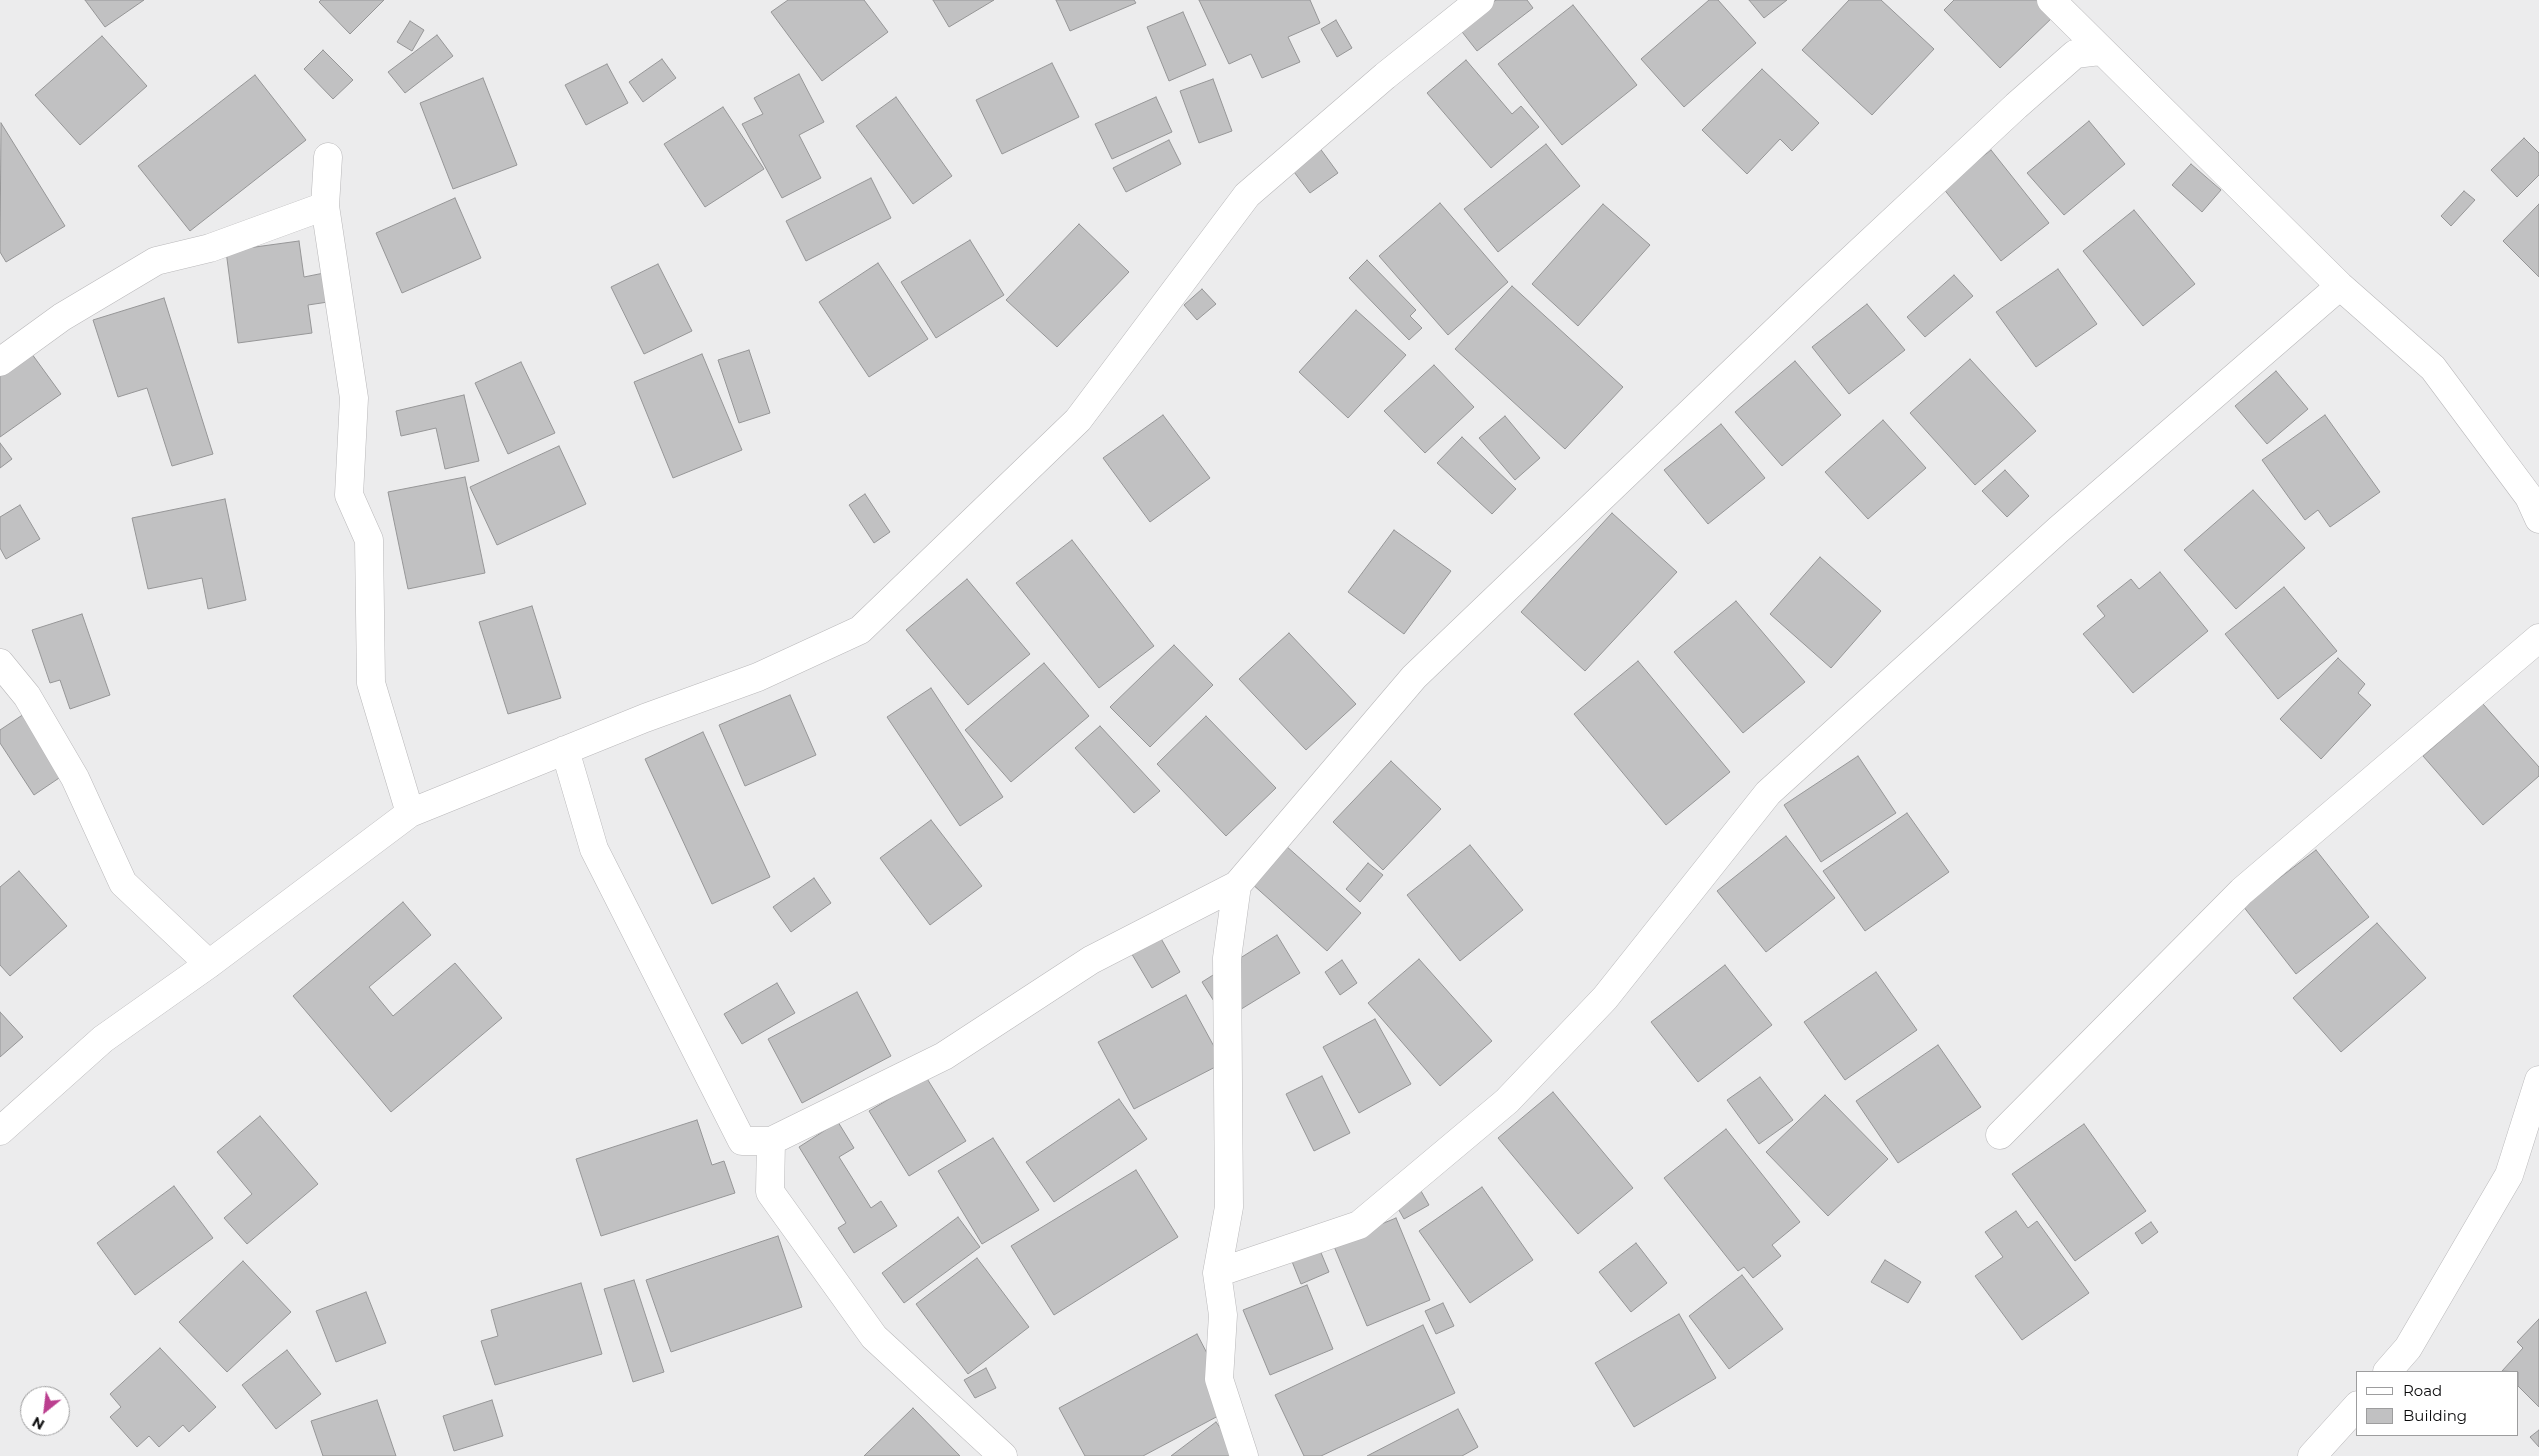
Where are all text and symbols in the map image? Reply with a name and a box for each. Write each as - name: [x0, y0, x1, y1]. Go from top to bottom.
- legend: [2356, 1371, 2519, 1436]
- text: Road: [2403, 1381, 2442, 1400]
- north arrow: [20, 1386, 70, 1436]
- text: Building: [2403, 1406, 2467, 1425]
- text: N: [29, 1413, 48, 1434]

